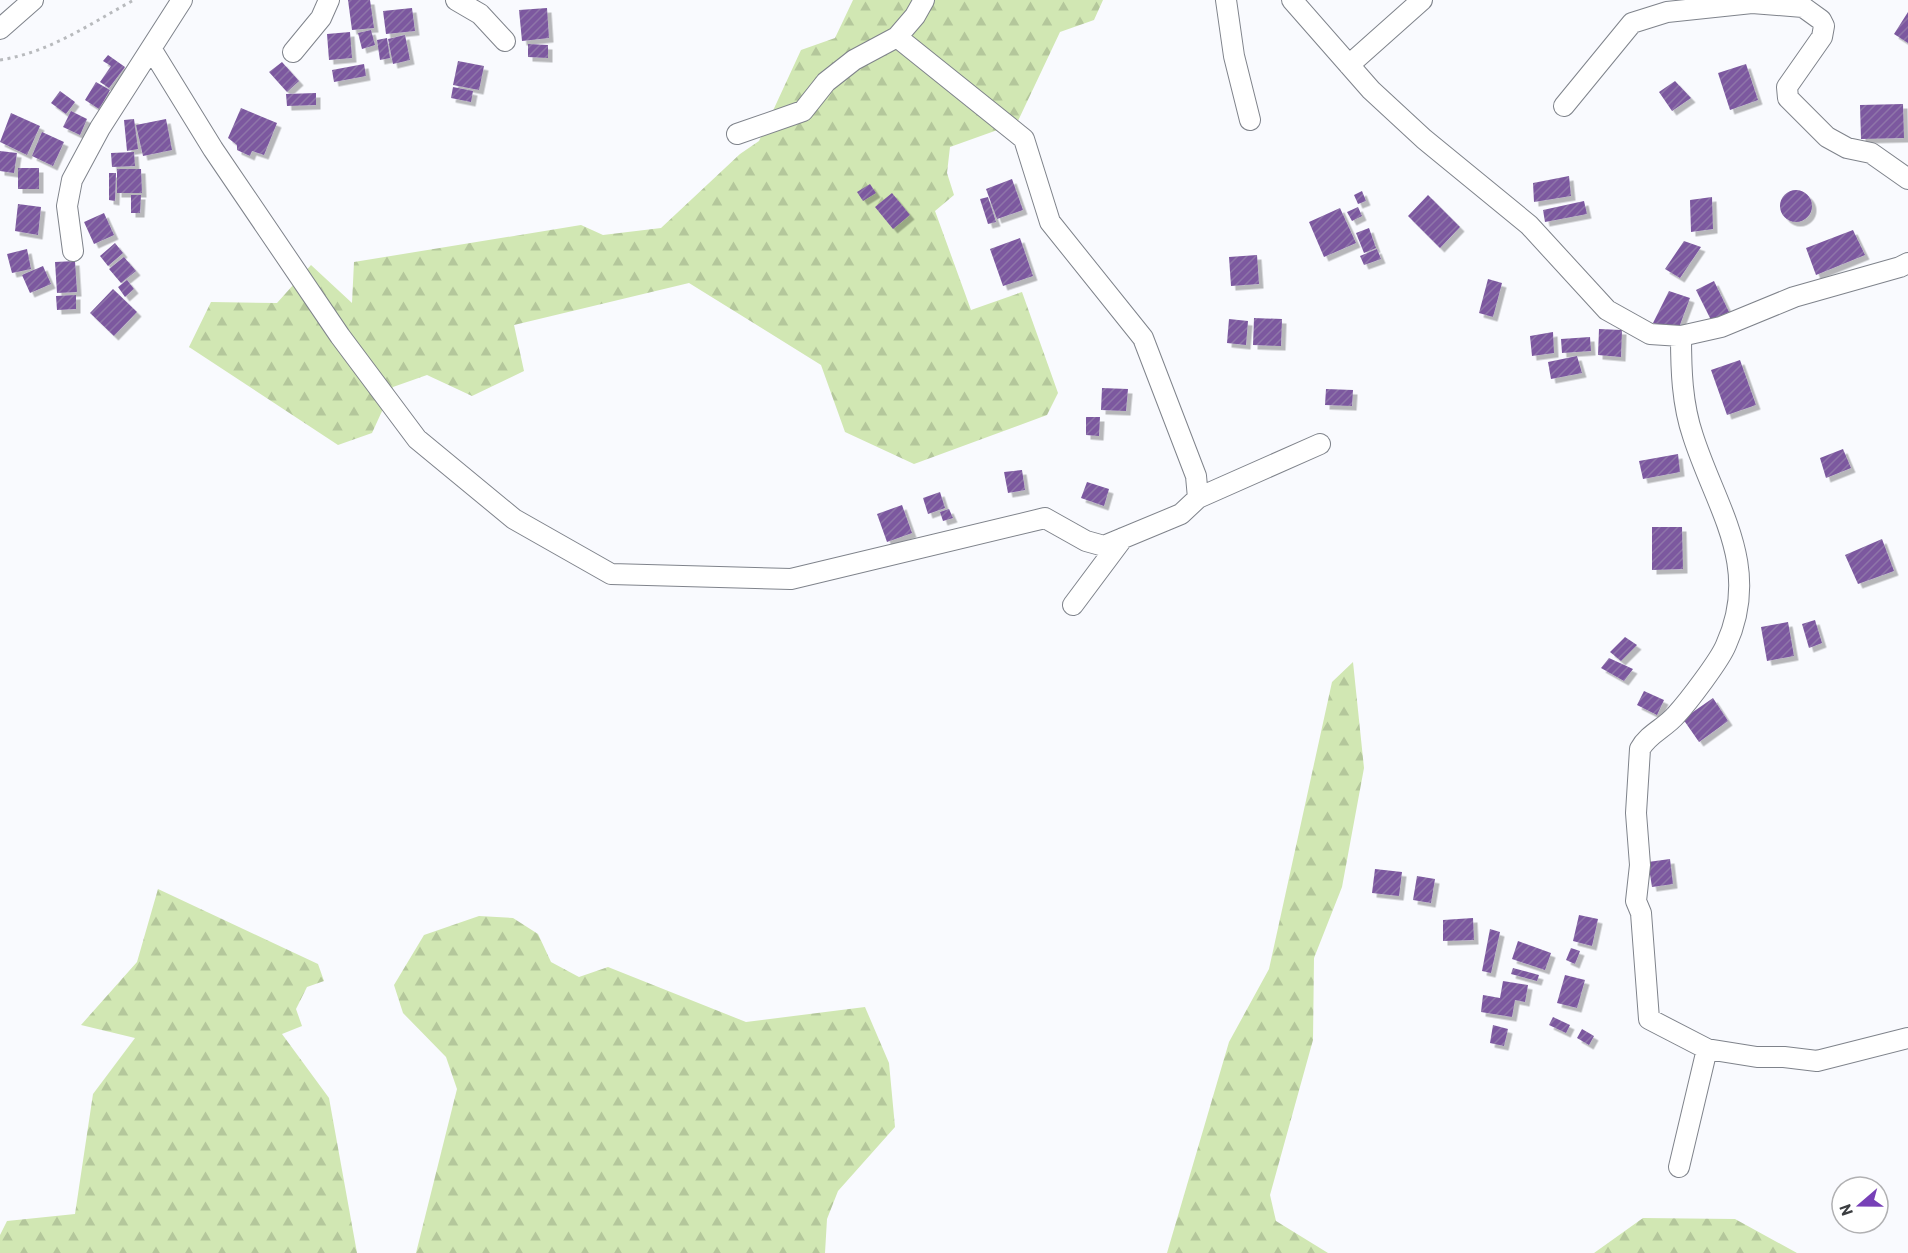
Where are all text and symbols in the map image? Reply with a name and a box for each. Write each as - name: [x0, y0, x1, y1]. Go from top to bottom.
- north arrow: [1830, 1175, 1890, 1235]
- text: N: [1835, 1202, 1856, 1219]

